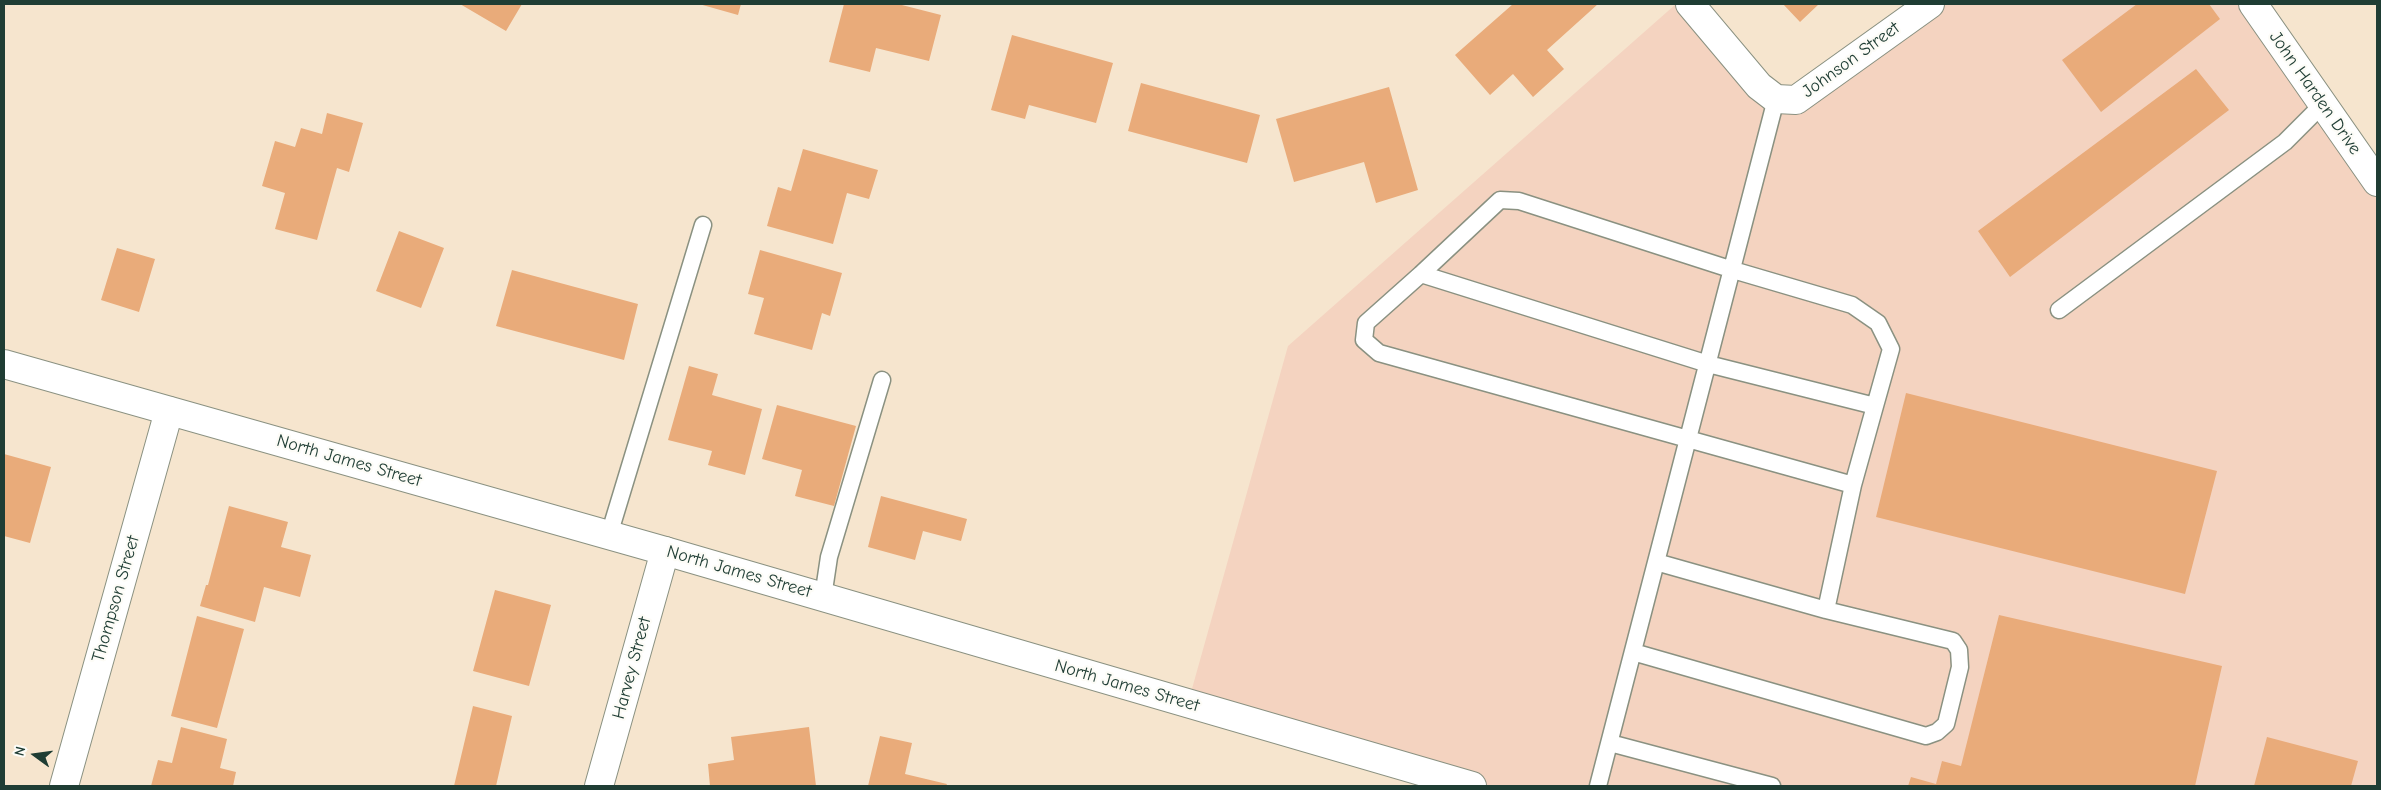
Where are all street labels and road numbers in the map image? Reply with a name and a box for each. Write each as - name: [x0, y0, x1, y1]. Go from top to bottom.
- street label: Johnson Street: [1798, 17, 1904, 103]
- street label: John Harden Drive: [2264, 27, 2366, 159]
- street label: North James Street: [274, 430, 424, 492]
- street label: Thompson Street: [88, 533, 144, 665]
- street label: North James Street: [664, 541, 814, 603]
- street label: Harvey Street: [608, 615, 656, 721]
- street label: North James Street: [1052, 655, 1202, 717]

